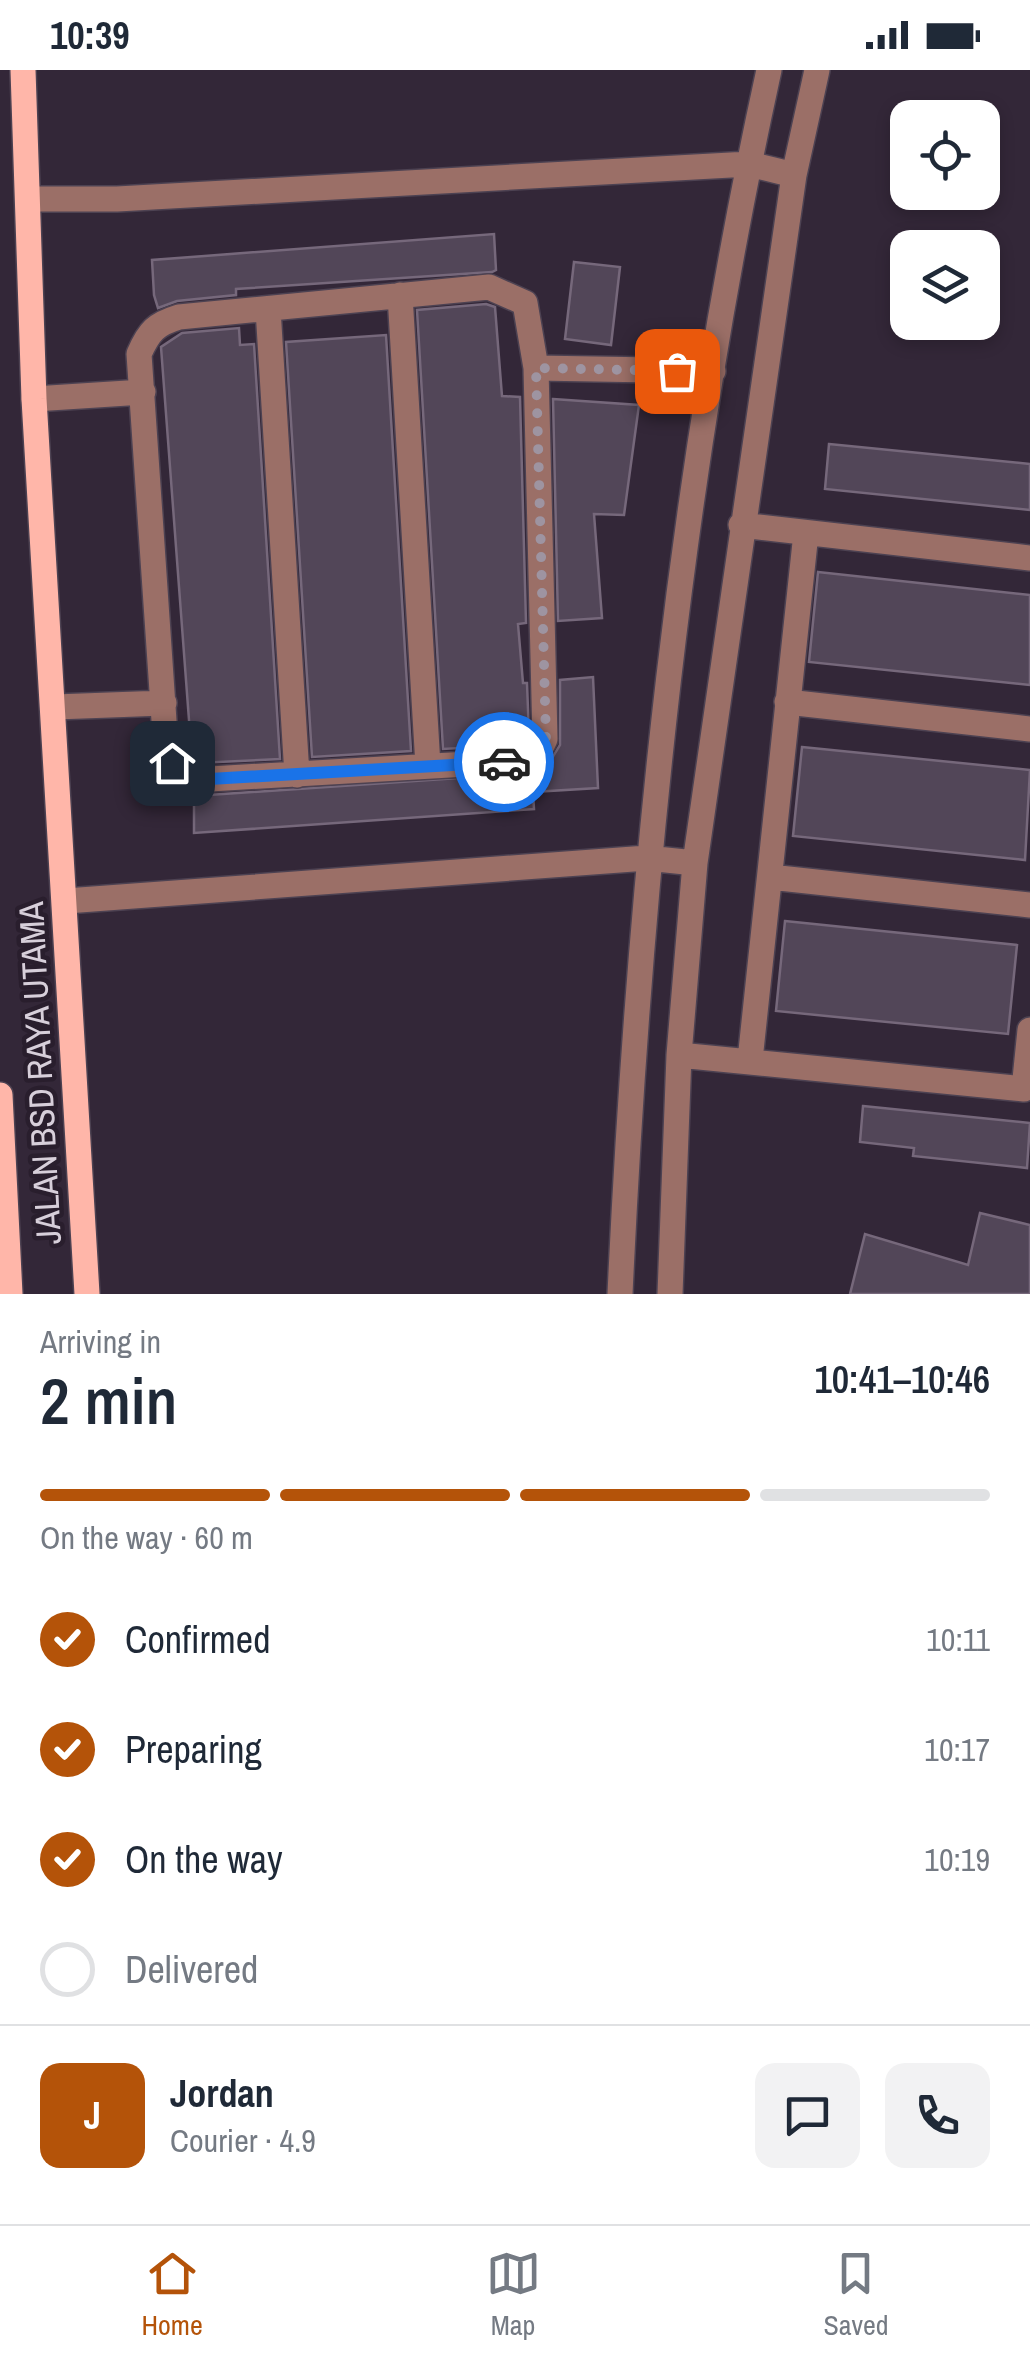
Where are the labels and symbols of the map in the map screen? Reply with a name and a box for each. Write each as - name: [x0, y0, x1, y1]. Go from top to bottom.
- pin: [635, 329, 720, 414]
- courier: [454, 712, 554, 812]
- pin: [130, 721, 215, 806]
- street label: JALAN BSD RAYA UTAMA: [7, 900, 72, 1246]

